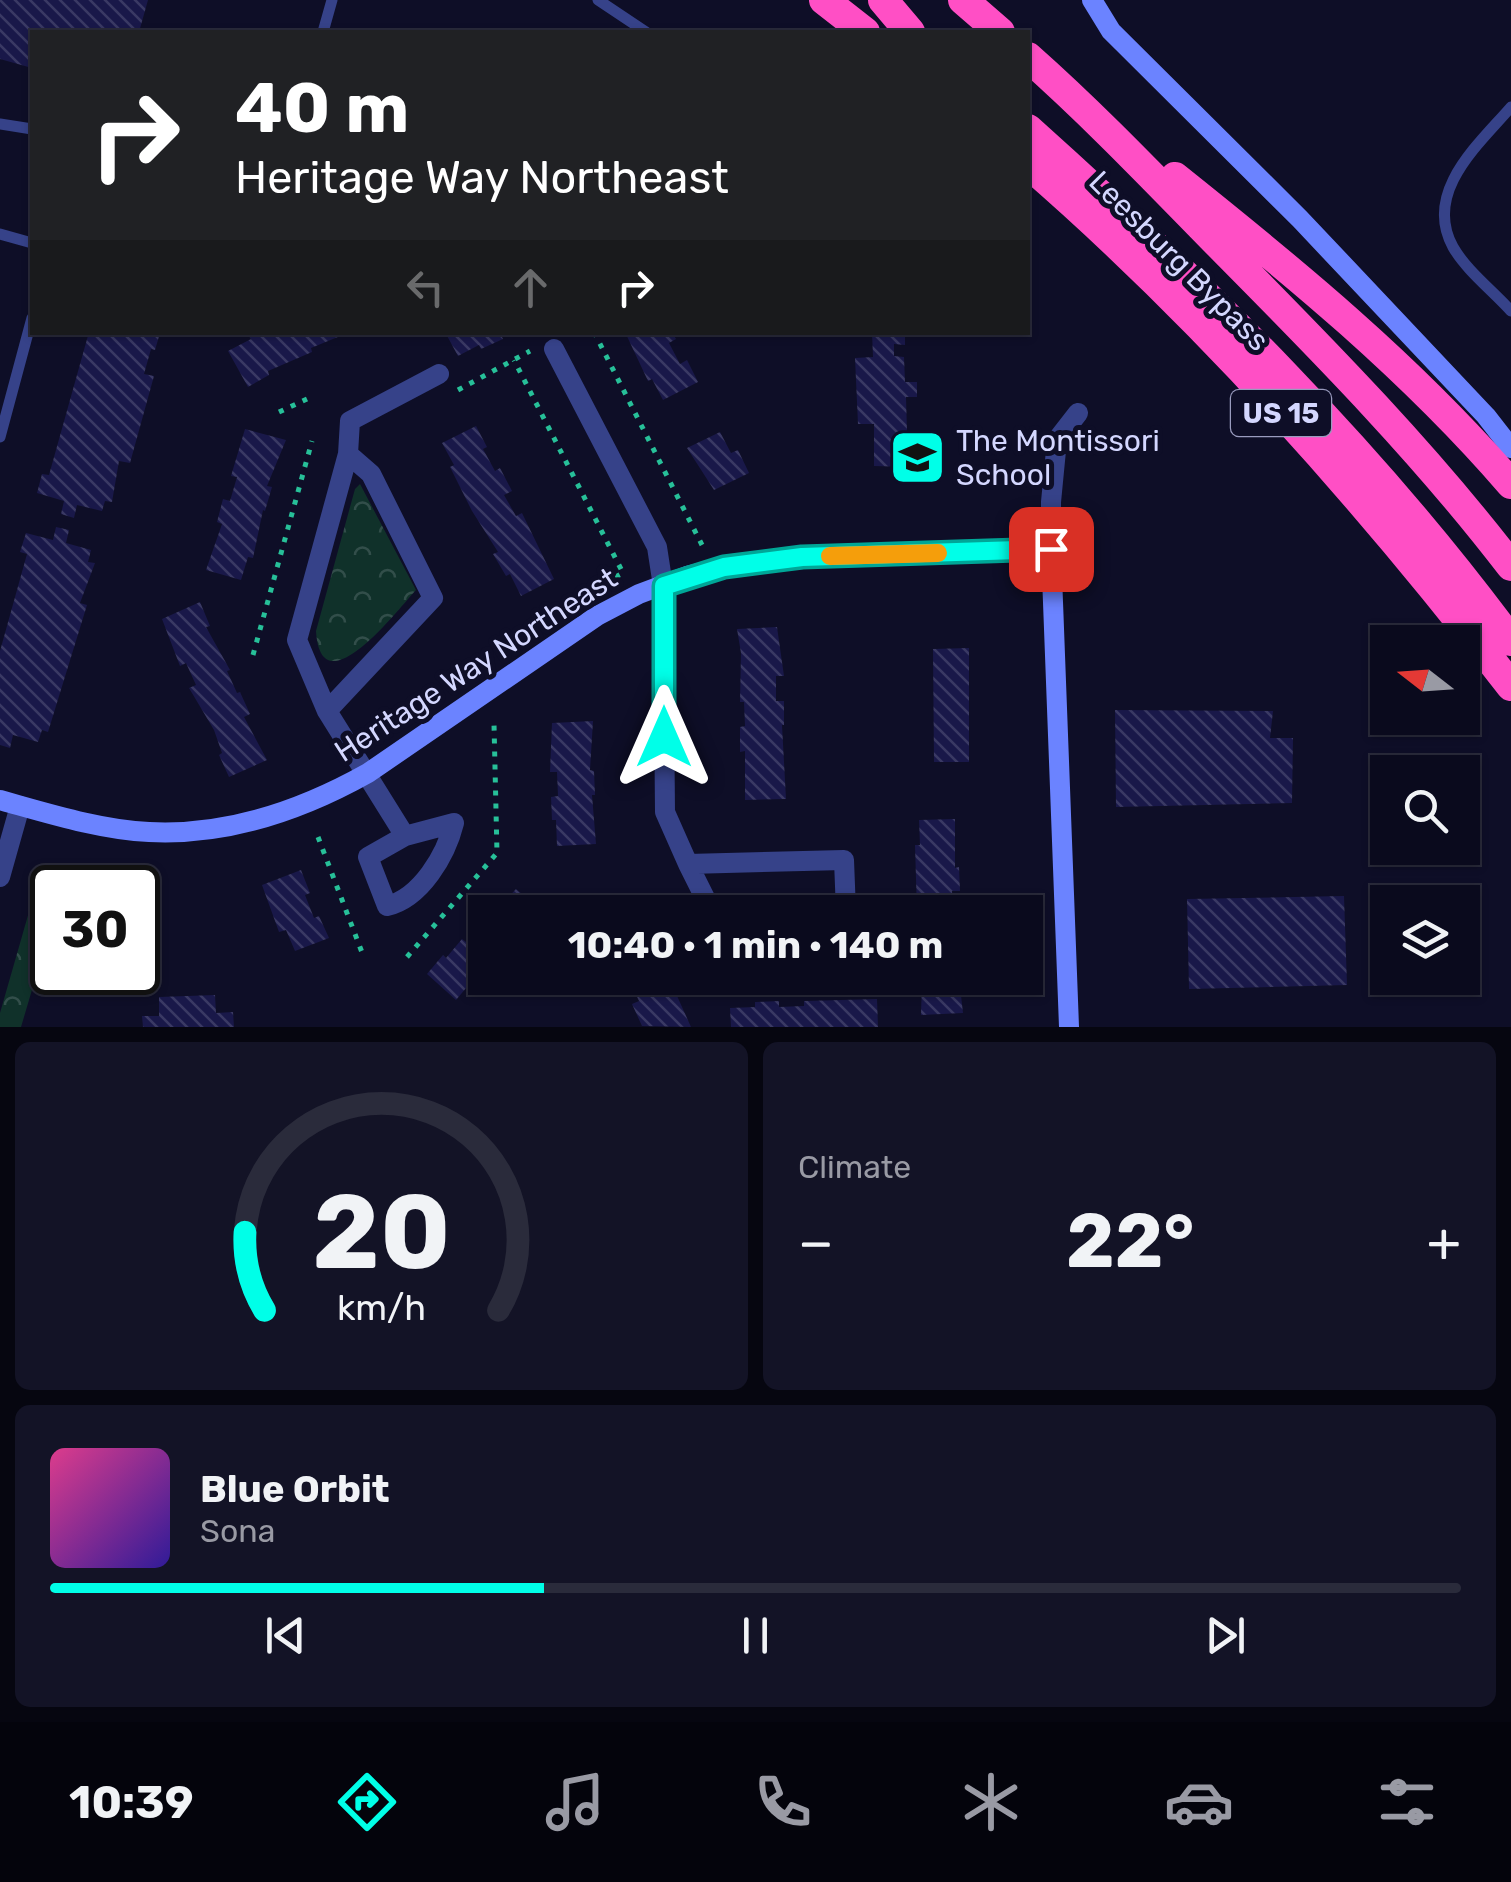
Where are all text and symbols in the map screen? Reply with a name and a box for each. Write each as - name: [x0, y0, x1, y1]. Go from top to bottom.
- text: 40 m: [235, 67, 409, 150]
- icon: right: [70, 70, 200, 200]
- text: Heritage Way Northeast: [235, 151, 729, 204]
- street label: Leesburg Bypass: [1082, 164, 1276, 358]
- icon: left: [398, 260, 453, 315]
- icon: ahead: [503, 260, 558, 315]
- icon: right: [608, 260, 663, 315]
- road number: US 15: [1231, 390, 1331, 436]
- place label: The Montissori School: [956, 423, 1160, 493]
- school or university icon: The Montissori School: [887, 428, 947, 488]
- pin: [1009, 507, 1094, 592]
- icon: arrive: [1024, 522, 1079, 577]
- street label: Heritage Way Northeast: [328, 560, 624, 770]
- north arrow: [1370, 625, 1480, 735]
- map controls: [1370, 625, 1480, 995]
- position arrow: [612, 685, 716, 789]
- button: search: [1370, 755, 1480, 865]
- speed limit sign: 30: [30, 865, 160, 995]
- button: layers: [1370, 885, 1480, 995]
- text: 10:40 · 1 min · 140 m: [568, 922, 943, 968]
- text: Climate: [798, 1148, 911, 1186]
- text: 20: [312, 1171, 451, 1294]
- text: 22°: [1066, 1197, 1194, 1286]
- text: −: [798, 1210, 834, 1275]
- text: +: [1427, 1210, 1461, 1275]
- text: km/h: [337, 1287, 426, 1329]
- text: Blue Orbit: [200, 1466, 390, 1512]
- text: Sona: [200, 1512, 275, 1550]
- icon: previous: [258, 1608, 313, 1663]
- icon: pause: [728, 1608, 783, 1663]
- icon: next: [1198, 1608, 1253, 1663]
- icon: directions: [332, 1767, 402, 1837]
- icon: music: [540, 1767, 610, 1837]
- icon: phone: [748, 1767, 818, 1837]
- icon: climate: [956, 1767, 1026, 1837]
- icon: car: [1164, 1767, 1234, 1837]
- icon: filters: [1372, 1767, 1442, 1837]
- text: 10:39: [69, 1776, 194, 1829]

